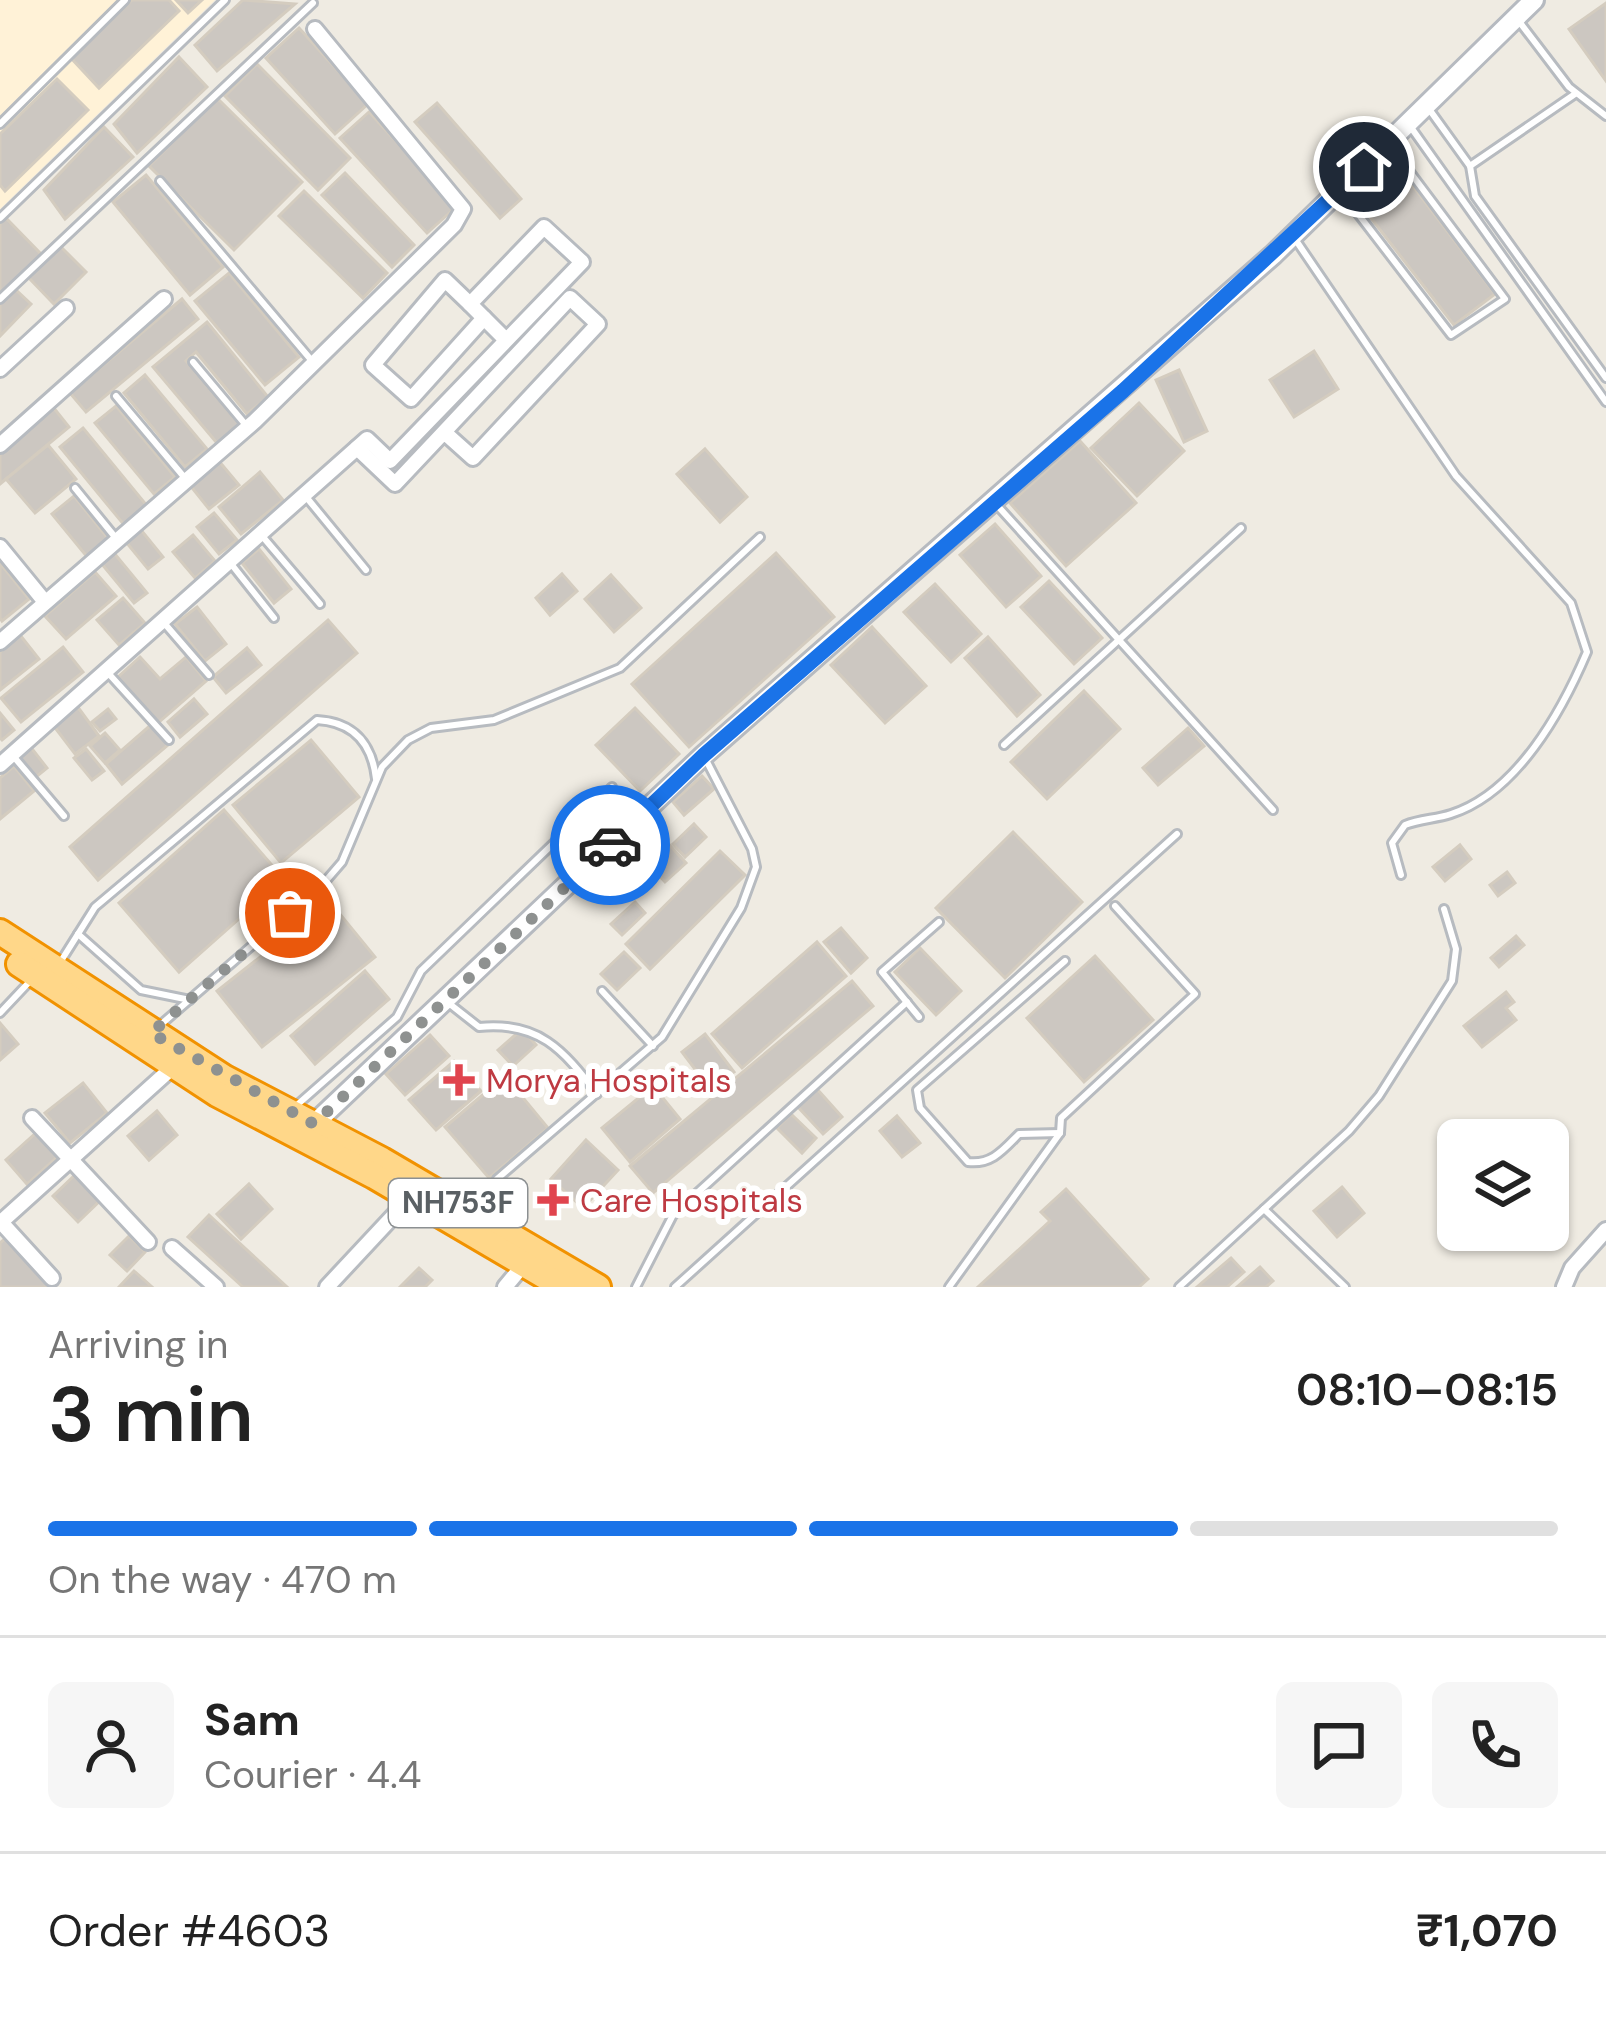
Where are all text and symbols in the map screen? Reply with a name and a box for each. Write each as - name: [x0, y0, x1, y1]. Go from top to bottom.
- pin: [1313, 116, 1415, 218]
- icon: home: [1331, 134, 1397, 200]
- courier: [550, 785, 670, 905]
- icon: car: [577, 812, 643, 878]
- pin: [239, 862, 341, 964]
- icon: bag: [257, 880, 323, 946]
- place label: Morya Hospitals: [486, 1059, 732, 1102]
- marker: Morya Hospitals: [443, 1064, 475, 1096]
- map controls: [1437, 1119, 1569, 1251]
- button: layers: [1437, 1119, 1569, 1251]
- road number: NH753F: [389, 1179, 527, 1227]
- place label: Care Hospitals: [580, 1179, 803, 1222]
- marker: Care Hospitals: [537, 1184, 569, 1216]
- text: Arriving in: [48, 1319, 228, 1370]
- text: 08:10–08:15: [1296, 1360, 1558, 1419]
- text: 3 min: [48, 1364, 254, 1465]
- text: On the way · 470 m: [48, 1554, 397, 1605]
- button: person: [48, 1682, 174, 1808]
- button: chat: [1276, 1682, 1402, 1808]
- button: phone: [1432, 1682, 1558, 1808]
- text: Sam: [204, 1690, 300, 1749]
- text: Courier · 4.4: [204, 1749, 421, 1800]
- text: Order #4603: [48, 1901, 330, 1960]
- text: ₹1,070: [1416, 1901, 1558, 1960]

